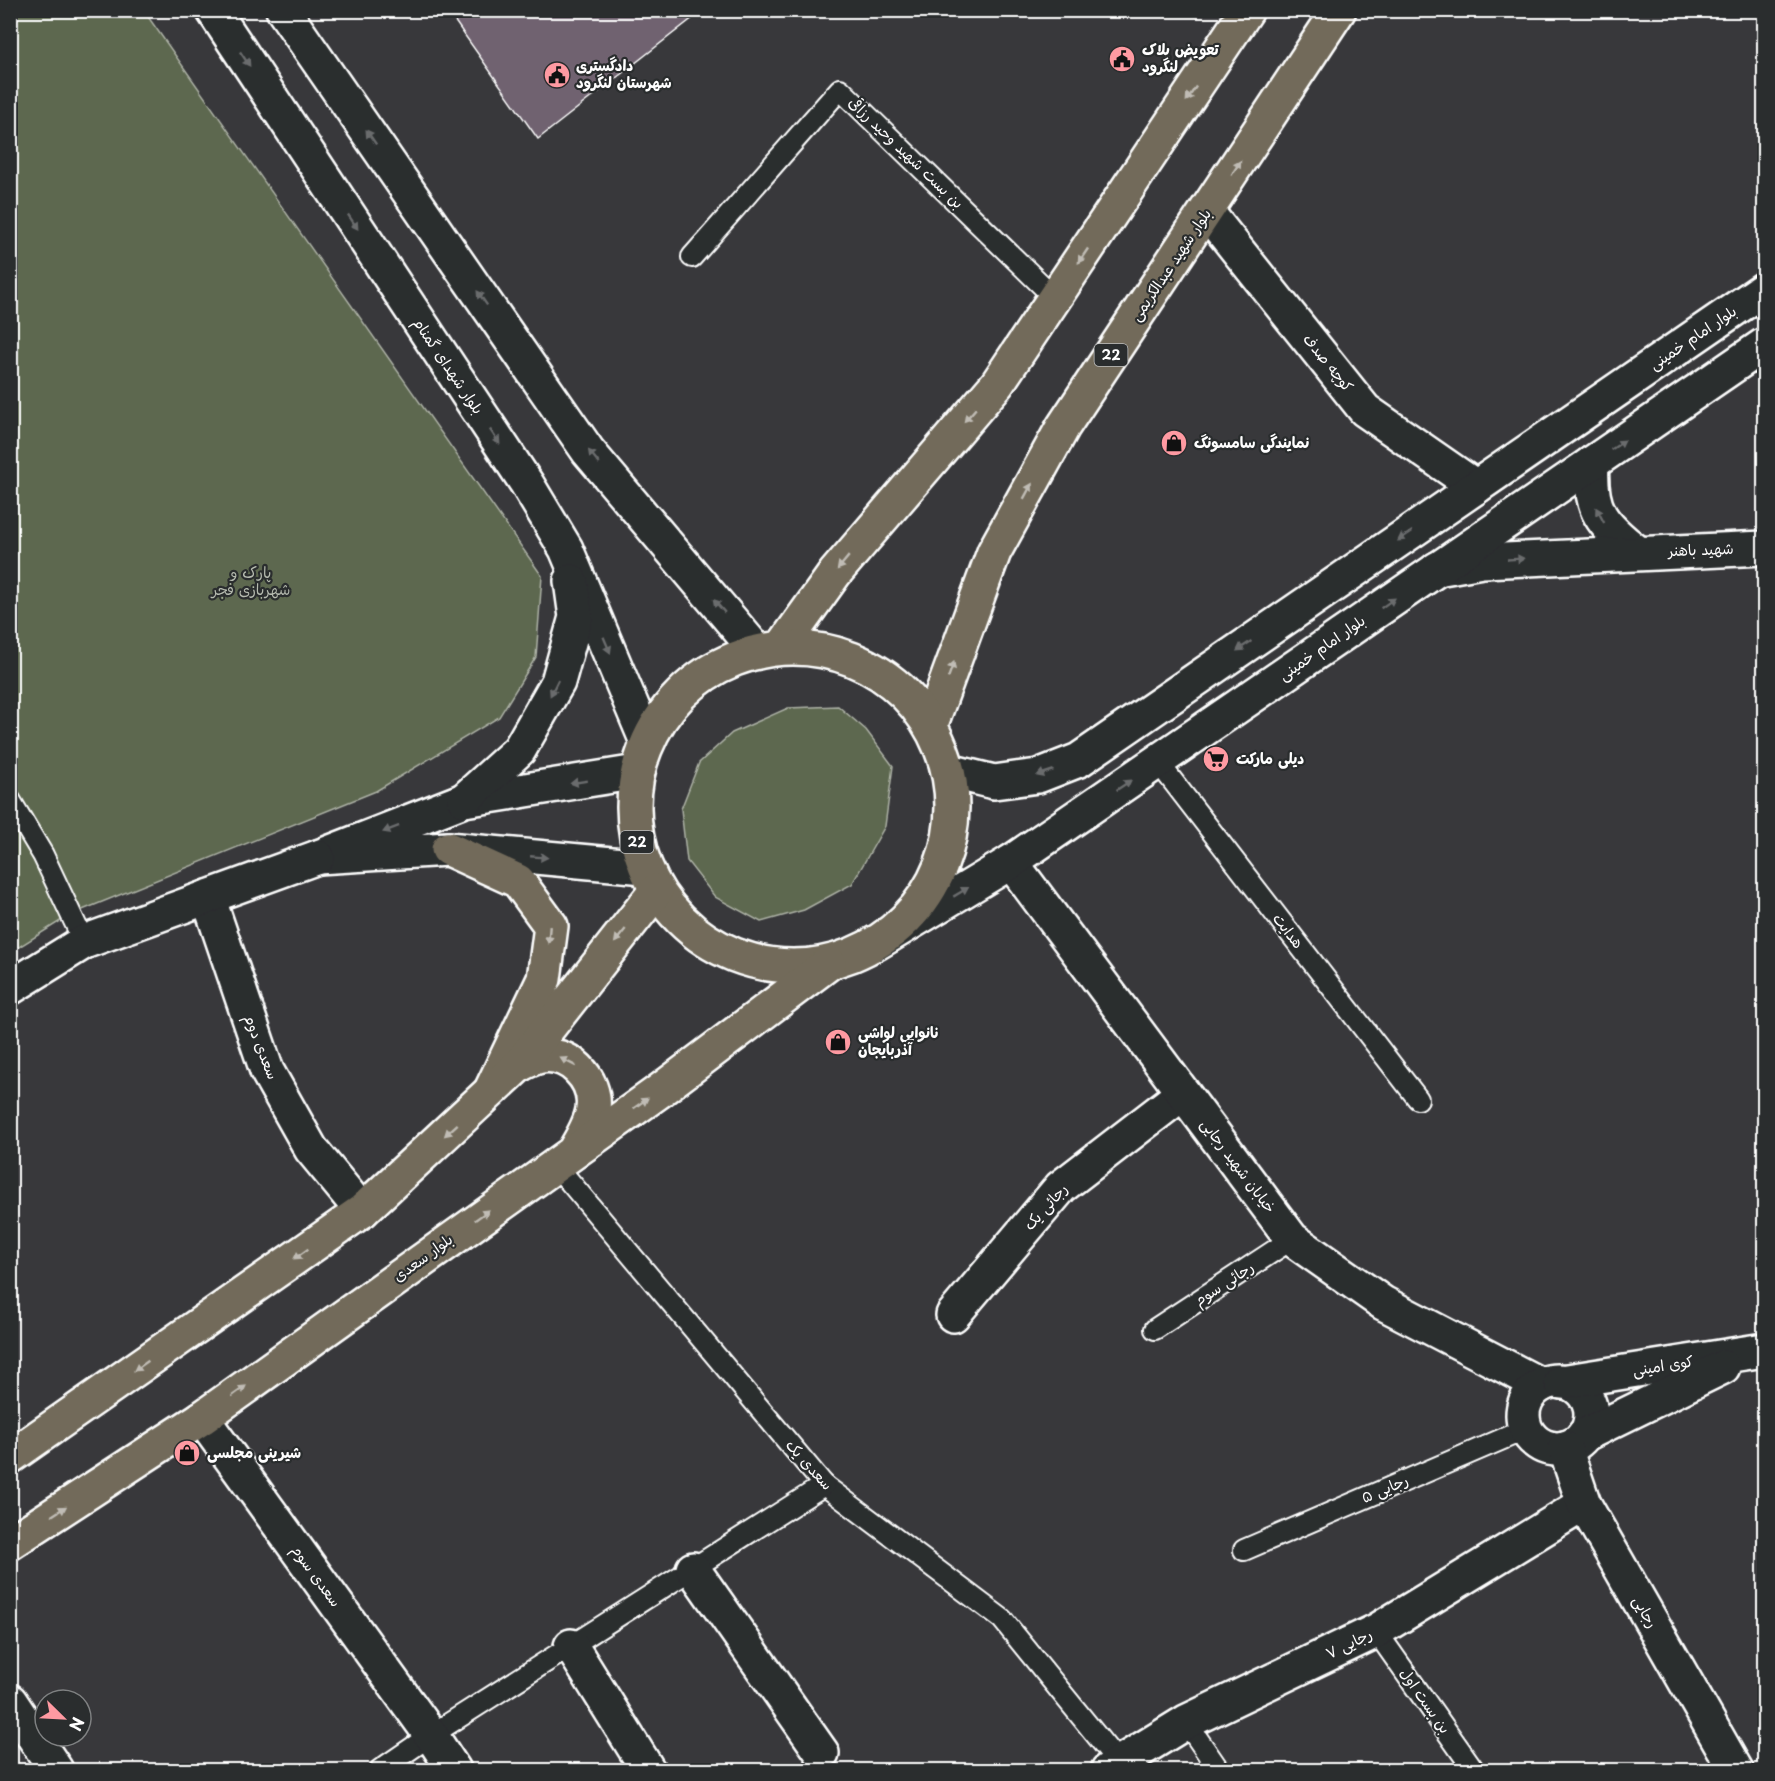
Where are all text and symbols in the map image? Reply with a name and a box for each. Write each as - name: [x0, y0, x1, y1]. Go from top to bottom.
- place label: تعویض پلاک لنگرود: [1142, 37, 1219, 77]
- public building icon: تعویض پلاک لنگرود: [1107, 44, 1137, 74]
- one-way arrow: [239, 51, 251, 67]
- place label: دادگستری شهرستان لنگرود: [576, 53, 672, 93]
- public building icon: دادگستری شهرستان لنگرود: [542, 60, 572, 90]
- one-way arrow: [1186, 86, 1197, 102]
- street label: بن بست شهید وحید رزاقی: [844, 91, 970, 213]
- one-way arrow: [365, 130, 377, 146]
- one-way arrow: [1230, 161, 1242, 177]
- street label: بلوار شهید عبدالکریمی: [1123, 203, 1216, 325]
- one-way arrow: [347, 214, 358, 230]
- one-way arrow: [1078, 248, 1089, 264]
- one-way arrow: [476, 290, 488, 306]
- street label: بلوار امام خمینی: [1644, 299, 1741, 376]
- street label: بلوار شهدای گمنام: [407, 312, 490, 419]
- street label: کوچه صدف: [1298, 328, 1360, 396]
- road number: 22: [1094, 344, 1128, 366]
- one-way arrow: [964, 407, 977, 422]
- shop icon: نمایندگی سامسونگ: [1159, 428, 1189, 458]
- one-way arrow: [489, 429, 500, 445]
- place label: نمایندگی سامسونگ: [1194, 430, 1309, 453]
- one-way arrow: [1610, 439, 1626, 451]
- one-way arrow: [587, 449, 600, 465]
- one-way arrow: [1023, 482, 1033, 499]
- one-way arrow: [1595, 506, 1605, 523]
- one-way arrow: [1397, 530, 1413, 542]
- street label: شهید باهنر: [1666, 536, 1734, 561]
- one-way arrow: [837, 555, 850, 571]
- one-way arrow: [1506, 555, 1525, 564]
- park label: پارک و شهربازی فجر: [210, 560, 290, 600]
- one-way arrow: [1380, 597, 1396, 609]
- one-way arrow: [712, 599, 726, 614]
- street label: بلوار امام خمینی: [1273, 608, 1370, 686]
- one-way arrow: [603, 636, 612, 654]
- one-way arrow: [1236, 640, 1252, 651]
- one-way arrow: [946, 660, 956, 678]
- one-way arrow: [550, 679, 560, 697]
- supermarket icon: دیلی مارکت: [1201, 744, 1231, 774]
- place label: دیلی مارکت: [1236, 746, 1304, 769]
- one-way arrow: [1035, 768, 1053, 778]
- one-way arrow: [570, 777, 589, 786]
- one-way arrow: [1116, 780, 1132, 791]
- one-way arrow: [382, 824, 400, 834]
- road number: 22: [620, 831, 654, 853]
- one-way arrow: [530, 852, 549, 862]
- one-way arrow: [953, 887, 969, 898]
- street label: هدایت: [1268, 907, 1310, 953]
- one-way arrow: [545, 926, 554, 945]
- one-way arrow: [613, 928, 626, 944]
- street label: سعدی دوم: [238, 1010, 285, 1083]
- place label: نانوایی لواشی آذربایجان: [858, 1020, 940, 1060]
- shop icon: نانوایی لواشی آذربایجان: [823, 1027, 853, 1057]
- one-way arrow: [559, 1058, 576, 1067]
- one-way arrow: [633, 1097, 649, 1109]
- street label: خیابان شهید رجایی: [1196, 1113, 1282, 1217]
- one-way arrow: [444, 1123, 459, 1136]
- street label: رجائی یک: [1017, 1177, 1072, 1235]
- one-way arrow: [474, 1209, 490, 1221]
- street label: بلوار سعدی: [387, 1227, 457, 1286]
- one-way arrow: [293, 1248, 309, 1260]
- street label: رجائی سوم: [1189, 1255, 1259, 1312]
- street label: کوی امینی: [1631, 1348, 1695, 1381]
- one-way arrow: [133, 1360, 149, 1371]
- one-way arrow: [230, 1385, 246, 1397]
- street label: سعدی یک: [781, 1433, 839, 1495]
- shop icon: شیرینی مجلسی: [172, 1438, 202, 1468]
- place label: شیرینی مجلسی: [207, 1440, 301, 1463]
- street label: رجایی ۵: [1357, 1467, 1412, 1508]
- one-way arrow: [51, 1505, 67, 1517]
- street label: سعدی سوم: [285, 1539, 348, 1612]
- street label: رجایی: [1628, 1591, 1665, 1632]
- street label: رجایی ۷: [1321, 1621, 1376, 1664]
- street label: بن بست اول: [1395, 1663, 1457, 1738]
- north arrow: [33, 1688, 93, 1748]
- text: N: [64, 1714, 91, 1735]

